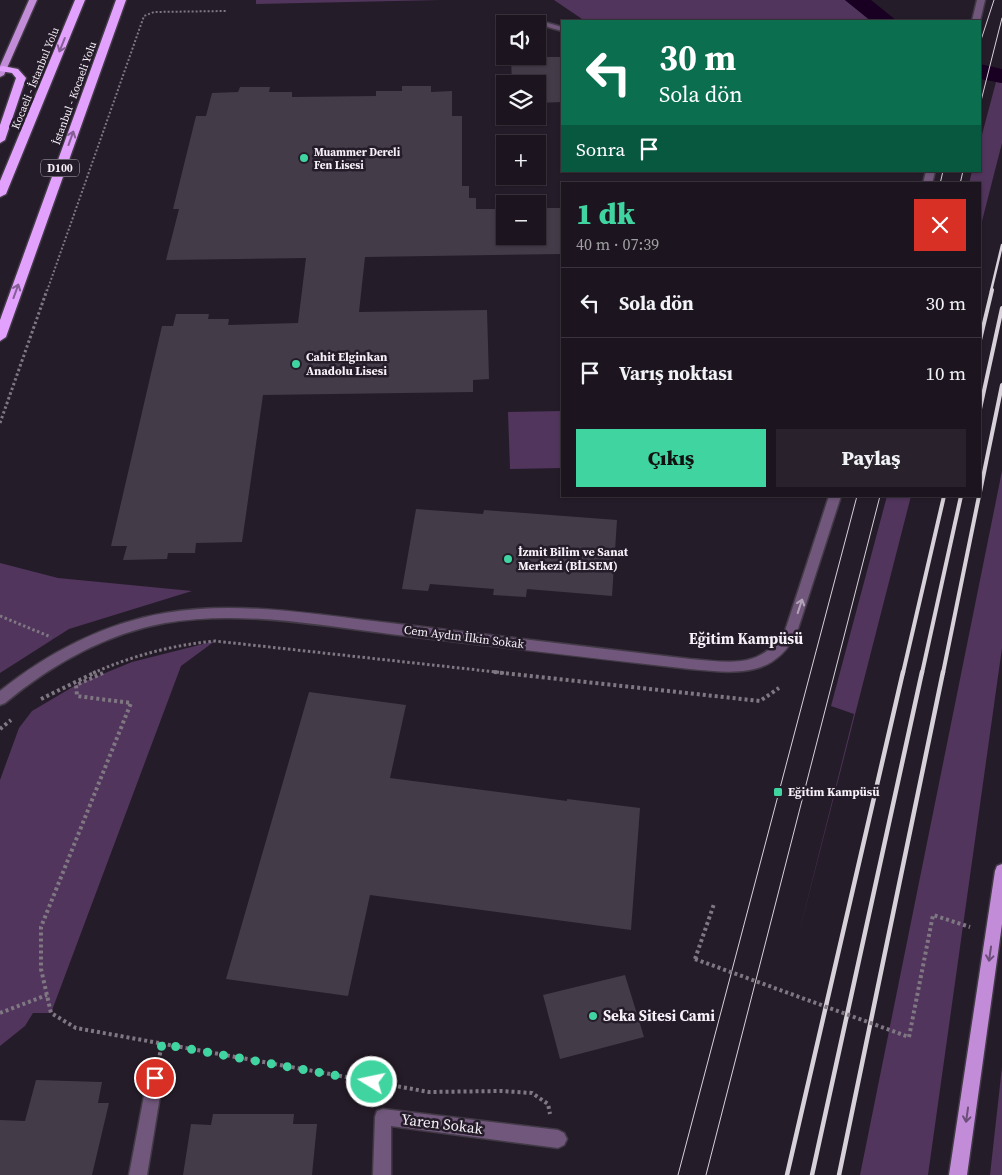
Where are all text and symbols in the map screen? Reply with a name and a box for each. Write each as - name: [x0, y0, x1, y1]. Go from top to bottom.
- map controls: [496, 15, 546, 245]
- button: sound: [496, 15, 546, 65]
- street label: Kocaeli - İstanbul Yolu: [8, 24, 63, 131]
- text: 30 m: [659, 34, 736, 82]
- one-way arrow: [57, 37, 66, 52]
- street label: İstanbul - Kocaeli Yolu: [49, 39, 100, 147]
- icon: left: [576, 40, 641, 105]
- button: layers: [496, 75, 546, 125]
- text: Sola dön: [659, 79, 743, 109]
- one-way arrow: [67, 131, 76, 146]
- button: +: [496, 135, 546, 185]
- icon: arrive: [635, 135, 663, 163]
- text: Sonra: [576, 136, 625, 162]
- place label: Muammer Dereli Fen Lisesi: [314, 145, 401, 173]
- marker: Muammer Dereli Fen Lisesi: [298, 152, 310, 164]
- road number: D100: [41, 160, 79, 177]
- text: 1 dk: [576, 193, 635, 234]
- button: −: [496, 195, 546, 245]
- button: close: [914, 199, 966, 251]
- text: 40 m · 07:39: [576, 233, 659, 255]
- one-way arrow: [12, 283, 22, 299]
- icon: left: [576, 289, 604, 317]
- text: Sola dön: [619, 290, 694, 316]
- text: 30 m: [925, 290, 966, 316]
- place label: Cahit Elginkan Anadolu Lisesi: [306, 349, 388, 379]
- marker: Cahit Elginkan Anadolu Lisesi: [290, 358, 302, 370]
- icon: arrive: [576, 359, 604, 387]
- text: Varış noktası: [619, 360, 733, 386]
- text: 10 m: [925, 360, 966, 386]
- button: Çıkış: [576, 429, 766, 487]
- button: Paylaş: [776, 429, 966, 487]
- place label: İzmit Bilim ve Sanat Merkezi (BİLSEM): [518, 544, 629, 574]
- marker: İzmit Bilim ve Sanat Merkezi (BİLSEM): [502, 553, 514, 565]
- one-way arrow: [795, 598, 805, 614]
- street label: Cem Aydın İlkin Sokak: [403, 622, 526, 652]
- district label: Eğitim Kampüsü: [689, 628, 803, 649]
- place label: Eğitim Kampüsü: [788, 784, 880, 800]
- marker: Eğitim Kampüsü: [772, 786, 784, 798]
- one-way arrow: [985, 945, 995, 961]
- place label: Seka Sitesi Cami: [603, 1005, 715, 1026]
- marker: Seka Sitesi Cami: [587, 1010, 599, 1022]
- position arrow: [345, 1055, 397, 1107]
- pin: [134, 1057, 176, 1099]
- icon: arrive: [141, 1064, 169, 1092]
- one-way arrow: [962, 1106, 972, 1122]
- street label: Yaren Sokak: [400, 1108, 485, 1139]

